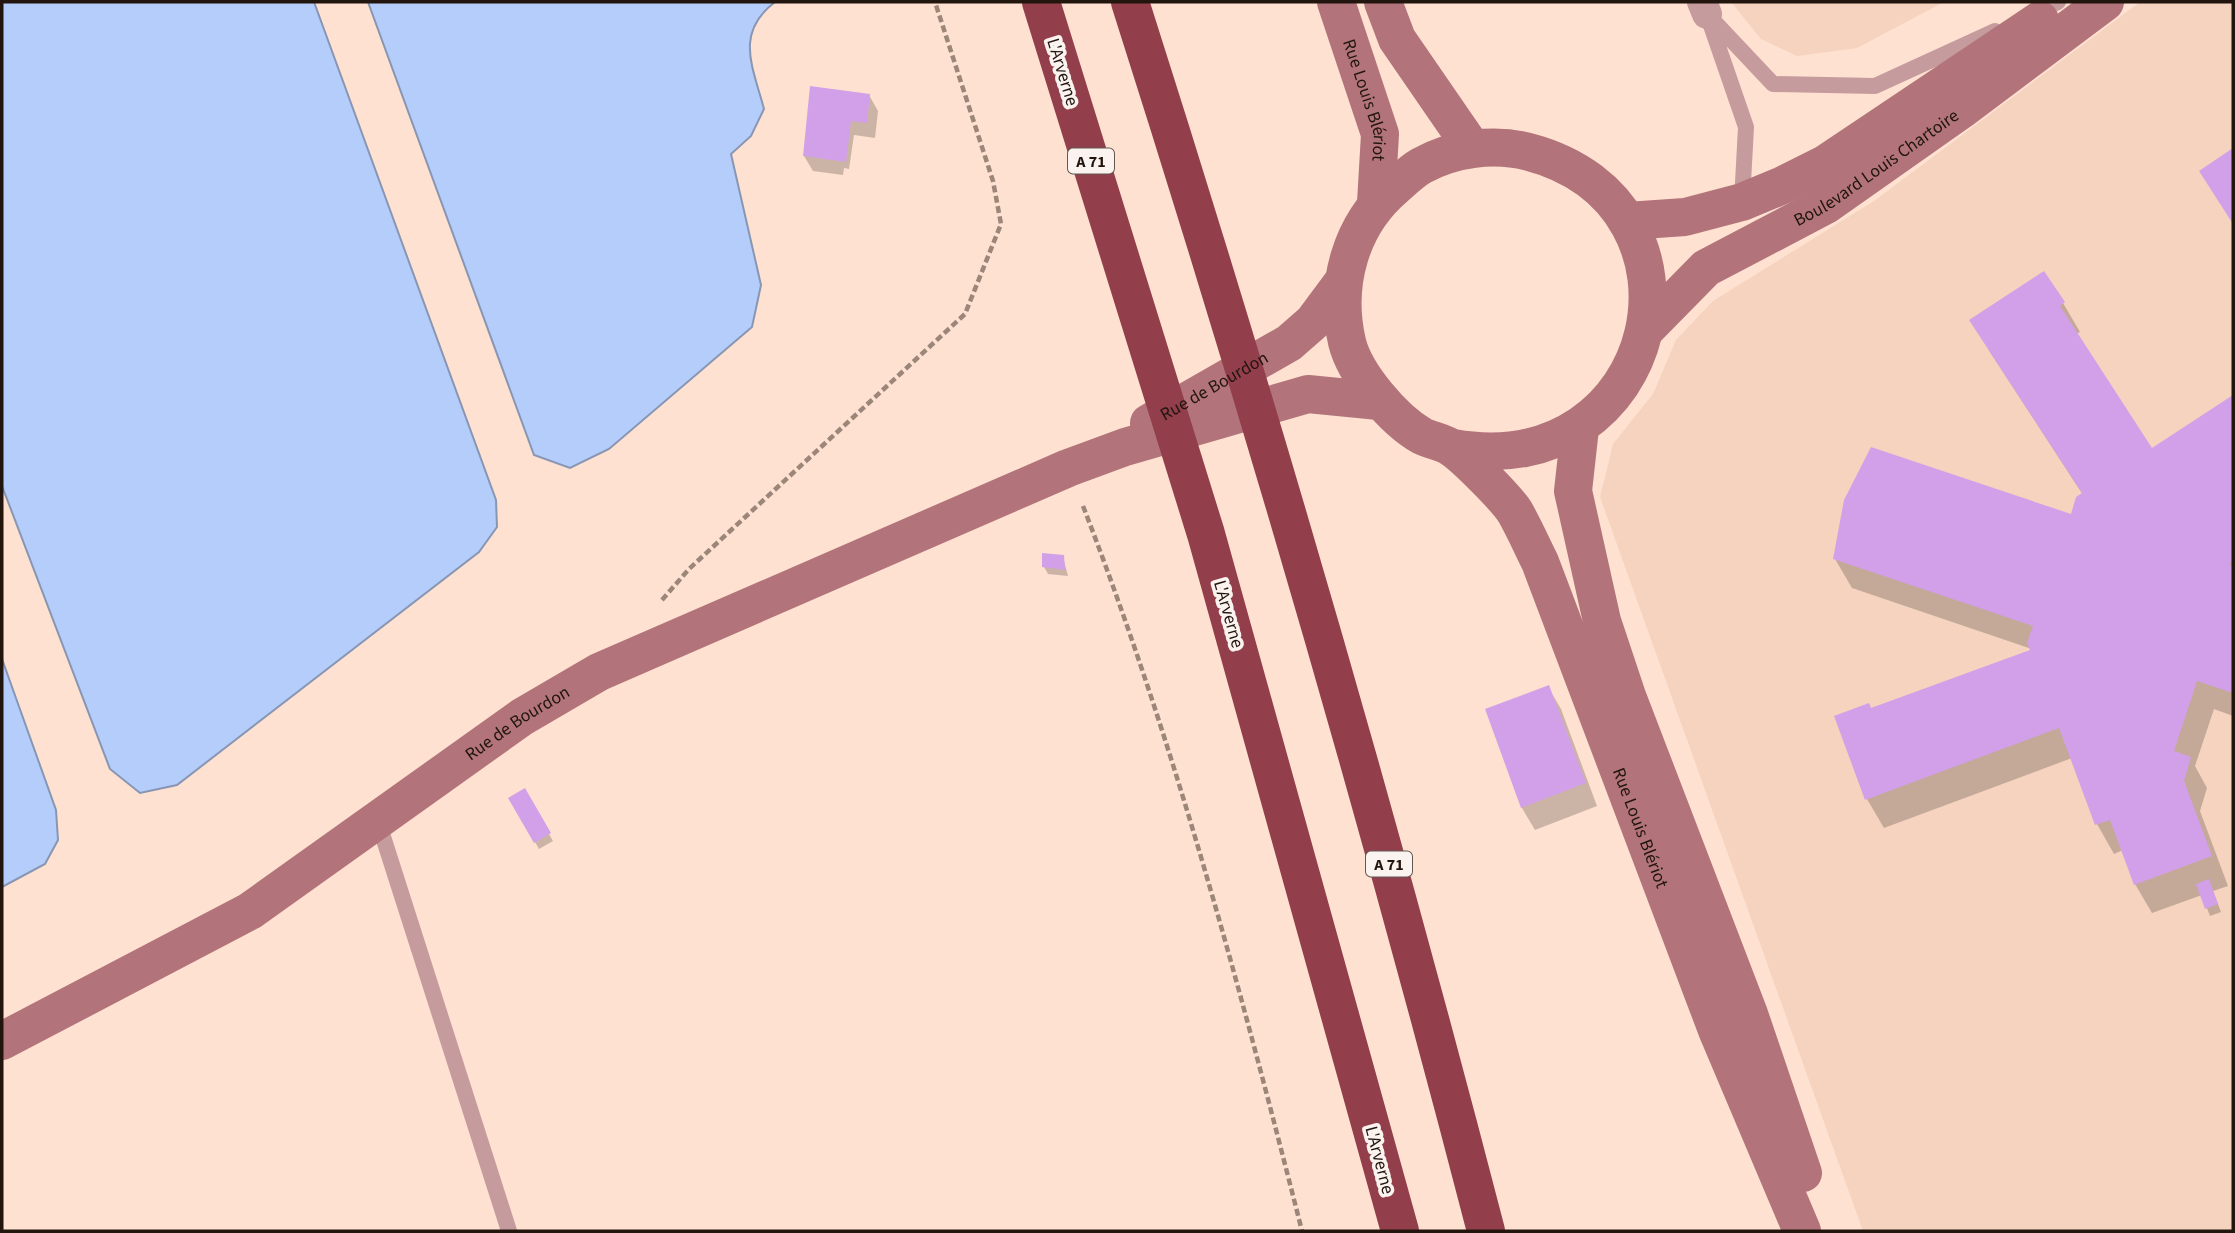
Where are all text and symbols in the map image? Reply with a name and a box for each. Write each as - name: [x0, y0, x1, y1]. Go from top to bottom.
- street label: L'Arverne: [1040, 35, 1085, 109]
- street label: Rue Louis Blériot: [1336, 36, 1392, 162]
- street label: Boulevard Louis Chartoire: [1789, 103, 1964, 233]
- road number: A 71: [1068, 148, 1114, 174]
- street label: Rue de Bourdon: [1156, 345, 1273, 427]
- street label: L'Arverne: [1207, 577, 1250, 651]
- street label: Rue de Bourdon: [460, 680, 575, 767]
- street label: Rue Louis Blériot: [1606, 764, 1674, 892]
- road number: A 71: [1366, 852, 1412, 876]
- street label: L'Arverne: [1358, 1123, 1401, 1197]

